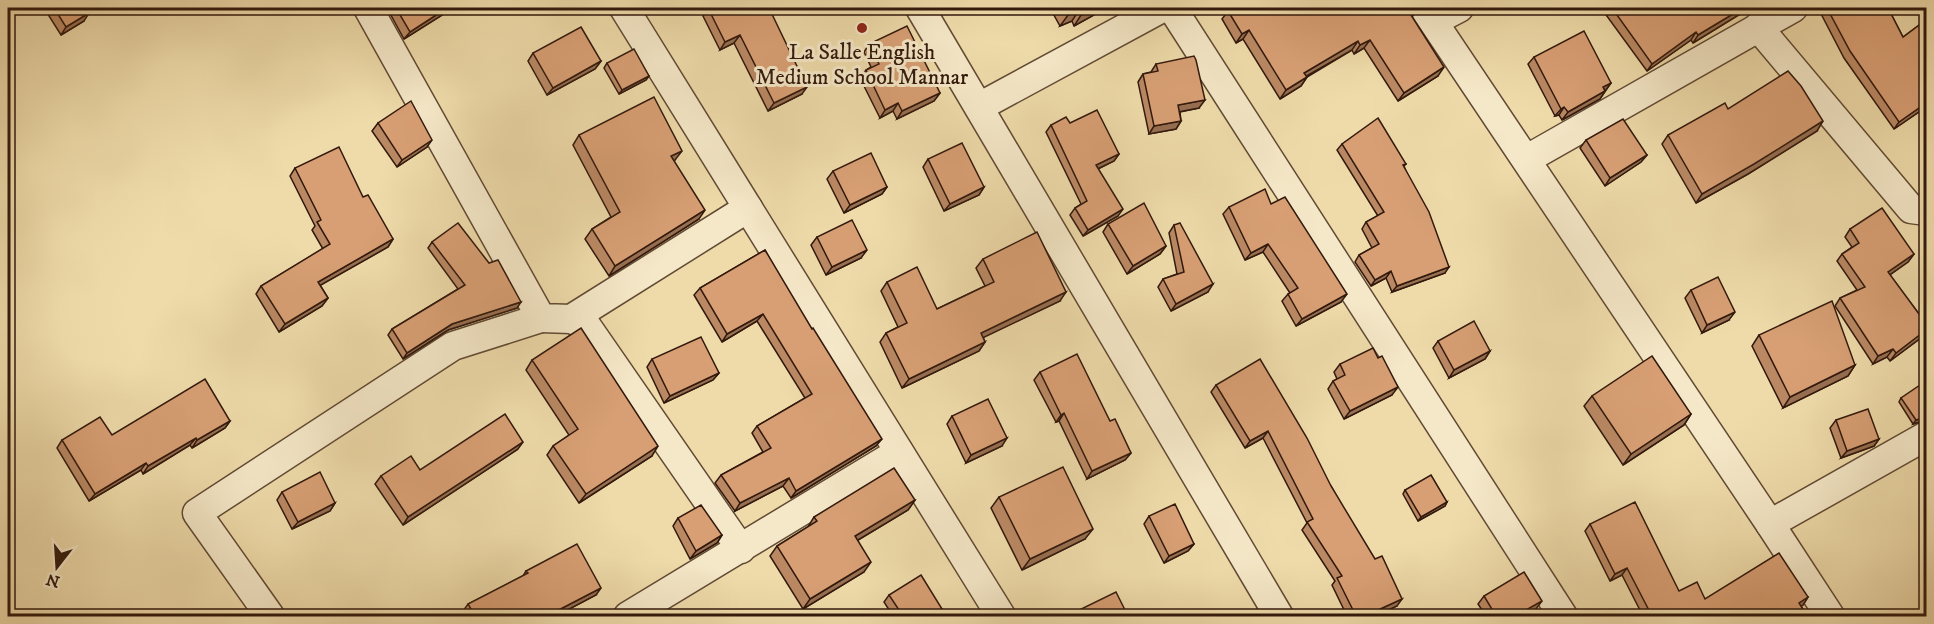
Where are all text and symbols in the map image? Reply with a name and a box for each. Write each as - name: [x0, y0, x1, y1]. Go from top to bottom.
- marker: La Salle English Medium School Mannar: [855, 21, 869, 35]
- place label: La Salle English Medium School Mannar: [756, 39, 969, 91]
- north arrow: [27, 537, 87, 597]
- text: N: [44, 569, 62, 592]

